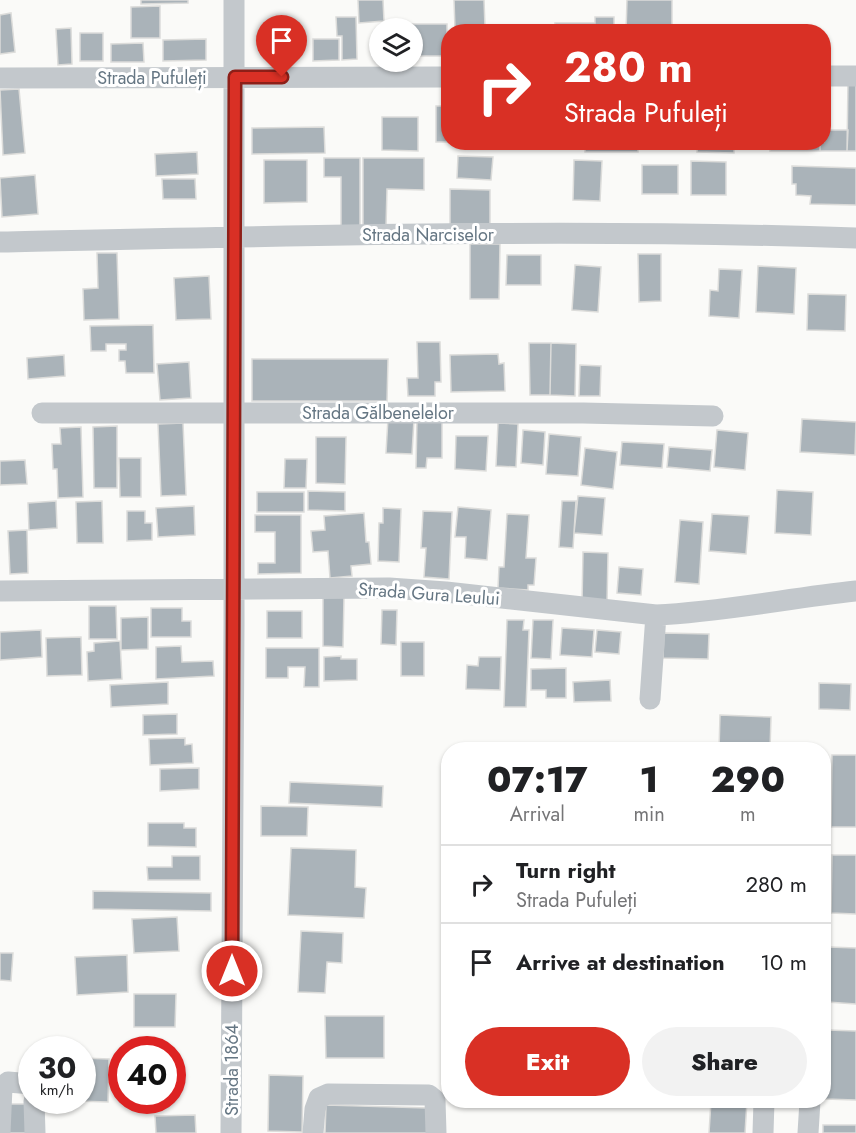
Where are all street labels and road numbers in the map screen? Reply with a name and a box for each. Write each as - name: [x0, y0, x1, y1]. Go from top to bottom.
- street label: Strada Pufuleți: [97, 65, 207, 91]
- street label: Strada Narciselor: [362, 222, 495, 248]
- street label: Strada Gălbenelelor: [302, 400, 455, 426]
- street label: Strada Gura Leului: [357, 576, 501, 612]
- street label: Strada 1864: [219, 1024, 245, 1116]

